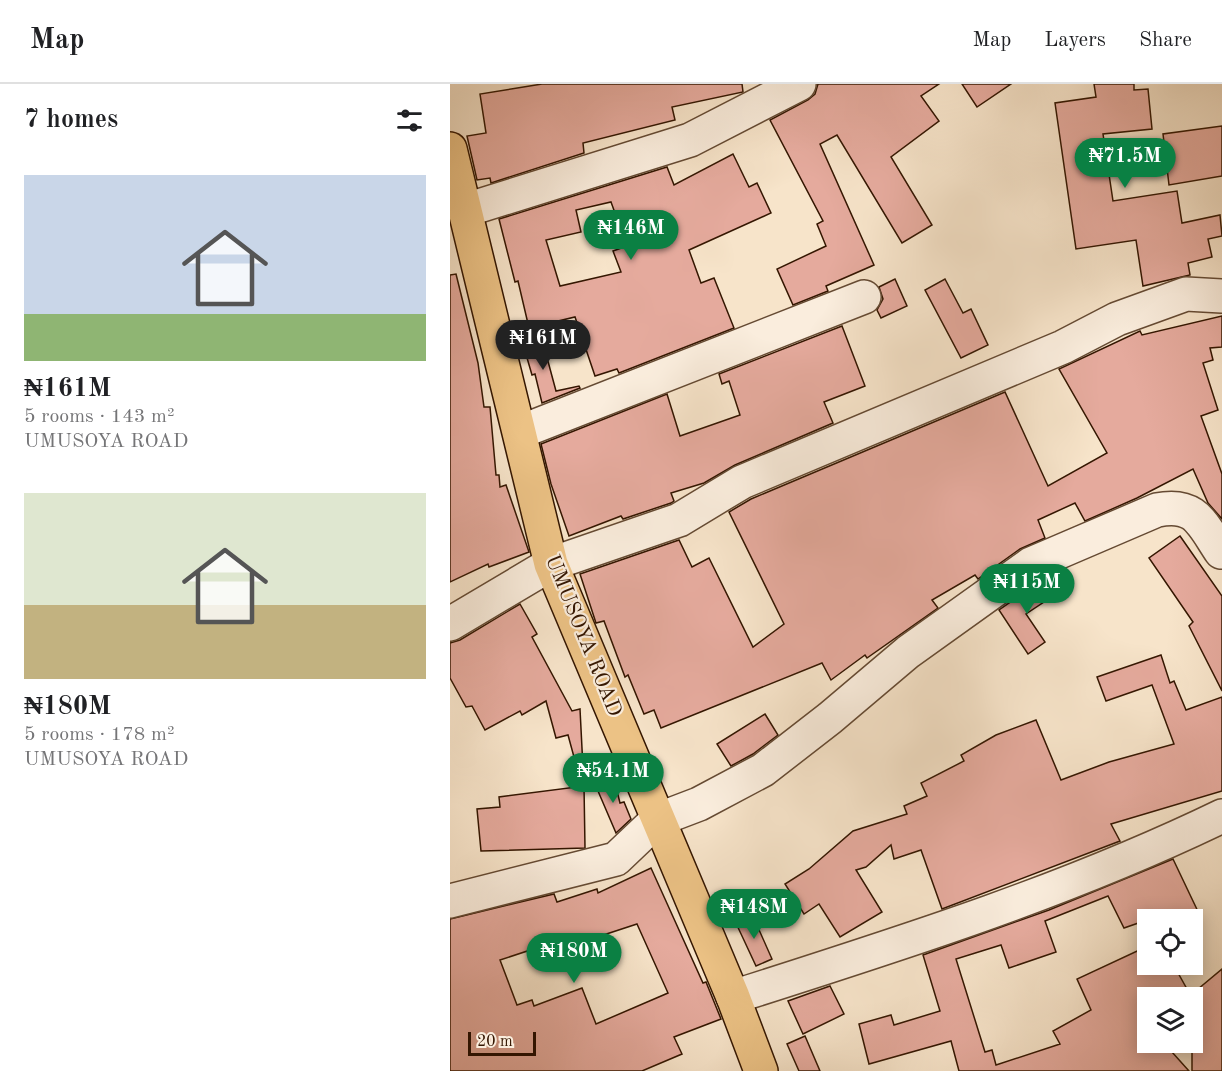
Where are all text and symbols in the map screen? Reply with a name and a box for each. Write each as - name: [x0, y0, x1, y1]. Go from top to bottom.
- text: Map: [30, 27, 84, 55]
- text: Map: [972, 30, 1011, 51]
- text: Layers: [1044, 30, 1106, 51]
- text: Share: [1139, 30, 1192, 51]
- icon: filters: [393, 104, 426, 137]
- text: 7 homes: [24, 107, 118, 133]
- pin: ₦71.5M: [1076, 138, 1174, 189]
- text: ₦71.5M: [1089, 147, 1161, 167]
- pin: ₦146M: [589, 210, 673, 261]
- icon: home: [171, 214, 279, 322]
- text: ₦146M: [597, 219, 665, 239]
- pin: ₦161M: [501, 320, 585, 371]
- text: ₦161M: [509, 329, 577, 349]
- text: ₦161M: [24, 376, 111, 402]
- text: 5 rooms · 143 m²: [24, 407, 174, 427]
- text: UMUSOYA ROAD: [24, 432, 188, 452]
- icon: home: [171, 532, 279, 640]
- street label: UMUSOYA ROAD: [541, 552, 625, 720]
- pin: ₦115M: [985, 564, 1069, 615]
- text: ₦115M: [993, 573, 1061, 593]
- text: ₦180M: [24, 694, 111, 720]
- text: 5 rooms · 178 m²: [24, 725, 174, 745]
- text: UMUSOYA ROAD: [24, 750, 188, 770]
- pin: ₦54.1M: [564, 753, 662, 804]
- text: ₦54.1M: [577, 762, 649, 782]
- pin: ₦148M: [712, 889, 796, 940]
- text: ₦148M: [720, 898, 788, 918]
- map controls: [1137, 909, 1203, 1053]
- button: locate: [1137, 909, 1203, 975]
- pin: ₦180M: [532, 933, 616, 984]
- text: ₦180M: [540, 942, 608, 962]
- button: layers: [1137, 987, 1203, 1053]
- scale bar: [468, 1029, 536, 1056]
- text: 20 m: [477, 1034, 513, 1050]

